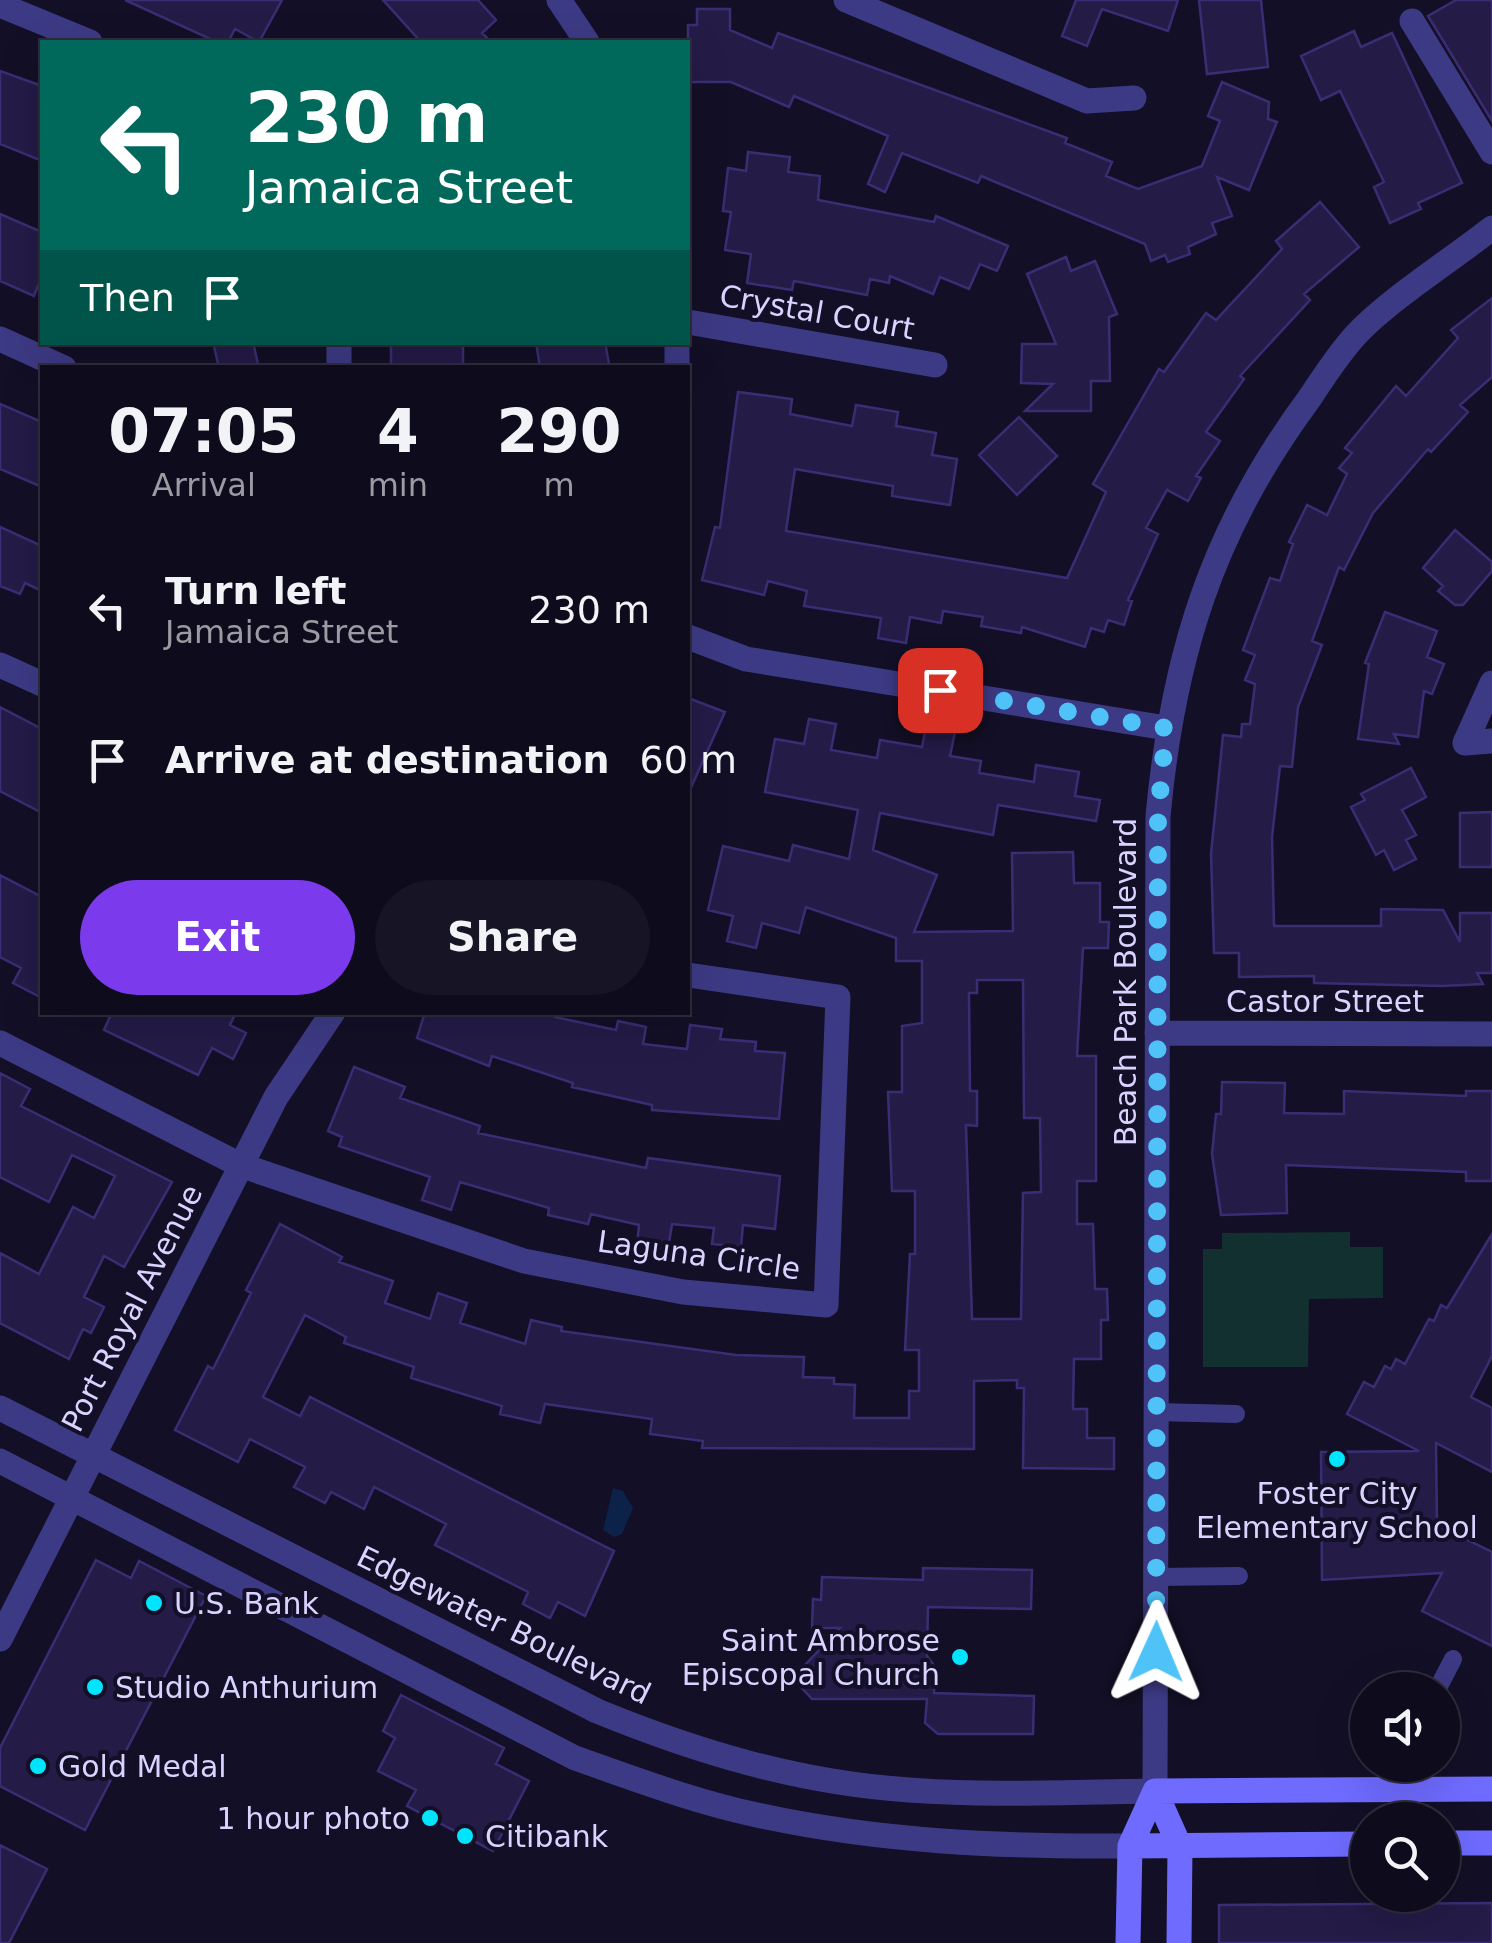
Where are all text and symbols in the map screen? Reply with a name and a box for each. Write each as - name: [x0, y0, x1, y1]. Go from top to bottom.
- text: 230 m: [245, 77, 488, 159]
- icon: left: [80, 80, 210, 210]
- text: Jamaica Street: [245, 161, 573, 214]
- icon: arrive: [195, 270, 250, 325]
- text: Then: [80, 276, 175, 320]
- street label: Crystal Court: [717, 278, 917, 346]
- text: 07:05: [108, 396, 299, 466]
- text: 4: [377, 396, 419, 466]
- text: 290: [496, 396, 622, 466]
- text: Arrival: [152, 466, 256, 504]
- text: min: [368, 466, 428, 504]
- text: m: [543, 466, 575, 504]
- text: Turn left: [165, 569, 346, 613]
- icon: left: [80, 583, 135, 638]
- text: 230 m: [528, 588, 650, 632]
- text: Jamaica Street: [165, 613, 398, 651]
- pin: [898, 648, 983, 733]
- icon: arrive: [913, 663, 968, 718]
- icon: arrive: [80, 733, 135, 788]
- text: Arrive at destination: [165, 738, 610, 782]
- text: 60 m: [640, 738, 737, 782]
- street label: Beach Park Boulevard: [1108, 818, 1143, 1146]
- button: Exit: [80, 880, 355, 995]
- button: Share: [375, 880, 650, 995]
- street label: Castor Street: [1226, 984, 1424, 1019]
- street label: Port Royal Avenue: [55, 1179, 209, 1437]
- street label: Laguna Circle: [595, 1223, 803, 1287]
- marker: Foster City Elementary School: [1326, 1448, 1348, 1470]
- place label: Foster City Elementary School: [1196, 1476, 1478, 1545]
- street label: Edgewater Boulevard: [352, 1539, 656, 1711]
- place label: U.S. Bank: [174, 1586, 320, 1621]
- marker: U.S. Bank: [143, 1592, 165, 1614]
- position arrow: [1104, 1600, 1208, 1704]
- place label: Saint Ambrose Episcopal Church: [682, 1623, 940, 1692]
- marker: Saint Ambrose Episcopal Church: [949, 1646, 971, 1668]
- place label: Studio Anthurium: [115, 1670, 378, 1705]
- map controls: [1350, 1672, 1460, 1912]
- button: sound: [1350, 1672, 1460, 1782]
- marker: Studio Anthurium: [84, 1676, 106, 1698]
- place label: Gold Medal: [58, 1749, 227, 1784]
- marker: Gold Medal: [27, 1755, 49, 1777]
- place label: 1 hour photo: [217, 1801, 410, 1836]
- button: search: [1350, 1802, 1460, 1912]
- marker: 1 hour photo: [419, 1807, 441, 1829]
- place label: Citibank: [485, 1819, 609, 1854]
- marker: Citibank: [454, 1825, 476, 1847]

